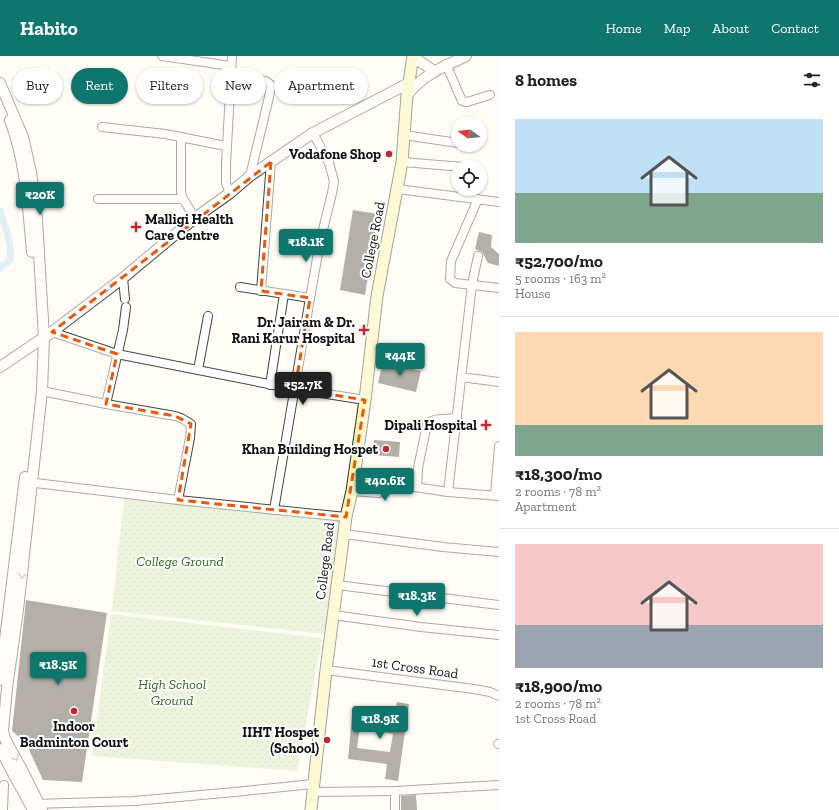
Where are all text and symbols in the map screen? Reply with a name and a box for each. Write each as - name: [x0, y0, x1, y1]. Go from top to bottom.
- text: Habito: [20, 17, 78, 40]
- text: Home: [606, 20, 642, 37]
- text: Map: [664, 20, 690, 37]
- text: About: [712, 20, 749, 37]
- text: Contact: [771, 20, 819, 37]
- chip: Buy: [12, 68, 63, 104]
- chip: Rent: [71, 68, 128, 104]
- chip: Filters: [136, 68, 203, 104]
- chip: New: [211, 68, 266, 104]
- chip: Apartment: [274, 68, 368, 104]
- icon: filters: [801, 69, 823, 91]
- text: 8 homes: [515, 70, 577, 90]
- north arrow: [451, 116, 487, 152]
- map controls: [451, 116, 487, 196]
- icon: home: [633, 145, 705, 217]
- place label: Vodafone Shop: [289, 146, 381, 163]
- marker: Vodafone Shop: [384, 149, 394, 159]
- button: locate: [451, 160, 487, 196]
- pin: ₹20K: [16, 182, 64, 216]
- text: ₹20K: [25, 187, 55, 202]
- street label: College Road: [357, 200, 389, 280]
- place label: Malligi Health Care Centre: [145, 211, 233, 244]
- marker: Malligi Health Care Centre: [130, 221, 142, 233]
- pin: ₹18.1K: [273, 229, 339, 263]
- text: ₹18.1K: [288, 234, 324, 249]
- text: ₹52,700/mo: [515, 251, 603, 271]
- text: 5 rooms · 163 m²: [515, 271, 606, 286]
- text: House: [515, 286, 550, 301]
- place label: Dr. Jairam & Dr. Rani Karur Hospital: [231, 314, 355, 347]
- marker: Dr. Jairam & Dr. Rani Karur Hospital: [358, 324, 370, 336]
- pin: ₹44K: [376, 343, 424, 377]
- text: ₹44K: [385, 348, 415, 363]
- icon: home: [633, 358, 705, 430]
- pin: ₹52.7K: [270, 372, 336, 406]
- text: ₹52.7K: [284, 377, 322, 392]
- place label: Dipali Hospital: [384, 417, 477, 434]
- marker: Dipali Hospital: [480, 419, 492, 431]
- place label: Khan Building Hospet: [242, 441, 378, 458]
- marker: Khan Building Hospet: [381, 444, 391, 454]
- text: ₹18,300/mo: [515, 464, 602, 484]
- pin: ₹40.6K: [352, 468, 418, 502]
- text: ₹40.6K: [365, 473, 405, 488]
- text: 2 rooms · 78 m²: [515, 484, 601, 499]
- text: Apartment: [515, 499, 577, 514]
- street label: College Road: [312, 521, 338, 601]
- park label: College Ground: [136, 553, 224, 570]
- icon: home: [633, 570, 705, 642]
- one-way arrow: [18, 573, 27, 579]
- pin: ₹18.3K: [384, 583, 450, 617]
- text: ₹18.3K: [398, 588, 436, 603]
- pin: ₹18.5K: [25, 652, 91, 686]
- street label: 1st Cross Road: [370, 653, 460, 683]
- text: ₹18.5K: [39, 657, 77, 672]
- park label: High School Ground: [138, 676, 206, 709]
- text: ₹18,900/mo: [515, 676, 602, 696]
- text: 2 rooms · 78 m²: [515, 696, 601, 711]
- marker: Indoor Badminton Court: [69, 706, 79, 716]
- pin: ₹18.9K: [347, 706, 413, 740]
- text: ₹18.9K: [361, 711, 399, 726]
- text: 1st Cross Road: [515, 711, 596, 726]
- place label: Indoor Badminton Court: [20, 718, 129, 751]
- place label: IIHT Hospet (School): [242, 724, 319, 757]
- marker: IIHT Hospet (School): [322, 735, 332, 745]
- one-way arrow: [11, 754, 18, 761]

